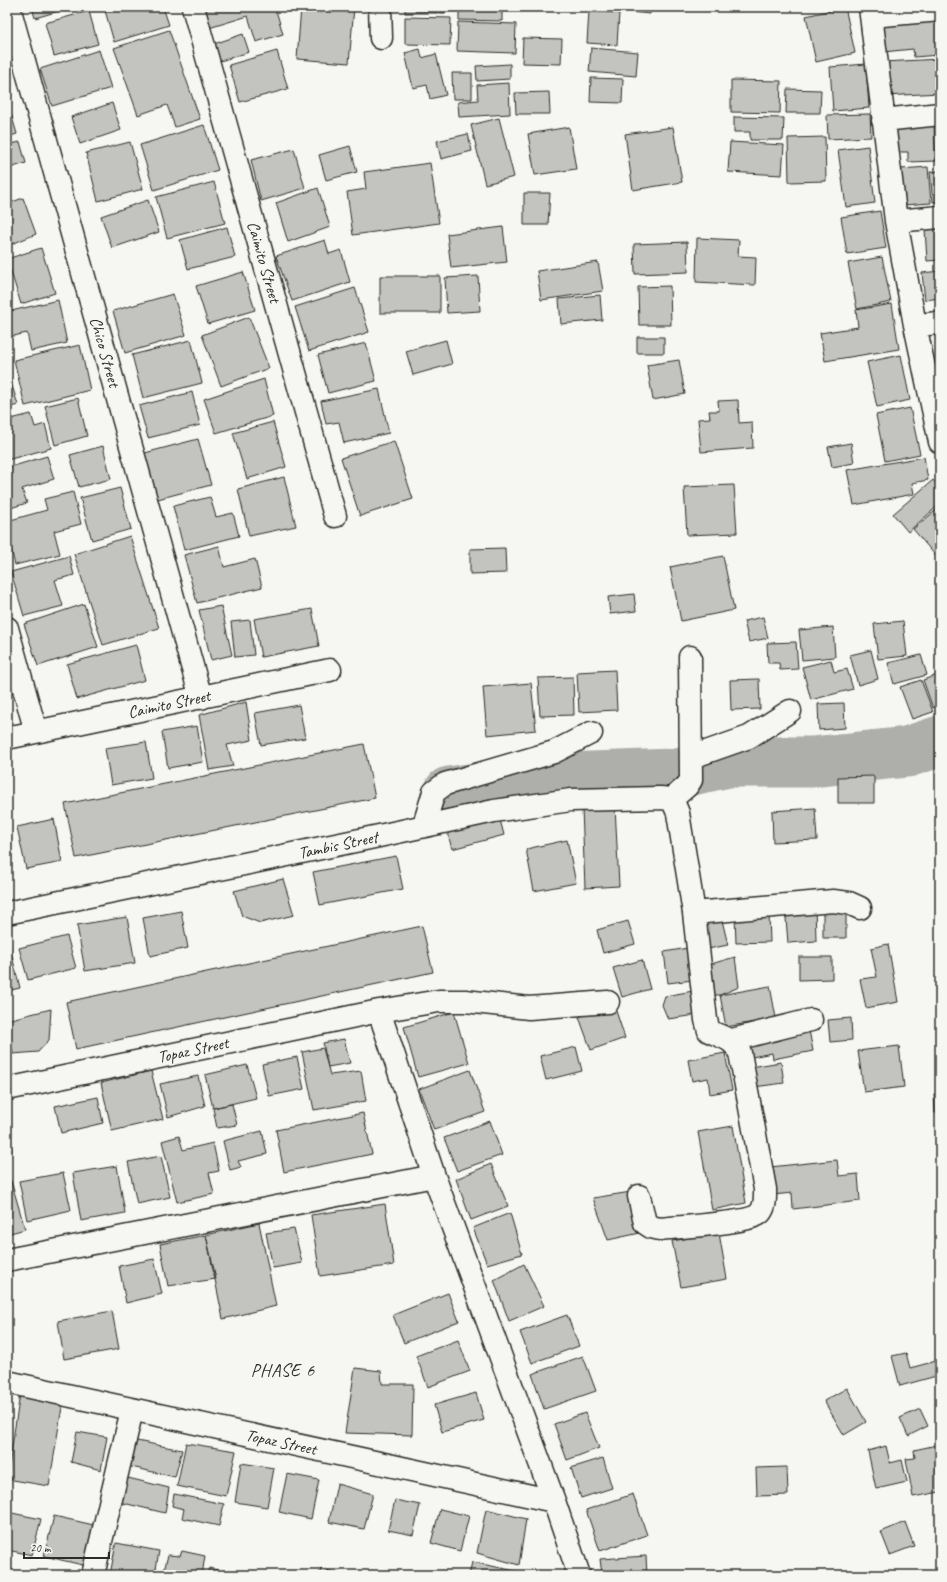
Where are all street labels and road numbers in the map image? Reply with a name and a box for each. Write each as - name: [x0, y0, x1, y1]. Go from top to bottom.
- street label: Caimito Street: [242, 219, 286, 307]
- street label: Chico Street: [85, 315, 126, 392]
- street label: Caimito Street: [126, 685, 214, 723]
- street label: Tambis Street: [296, 826, 382, 864]
- street label: Topaz Street: [156, 1032, 233, 1068]
- street label: Topaz Street: [244, 1424, 321, 1460]

